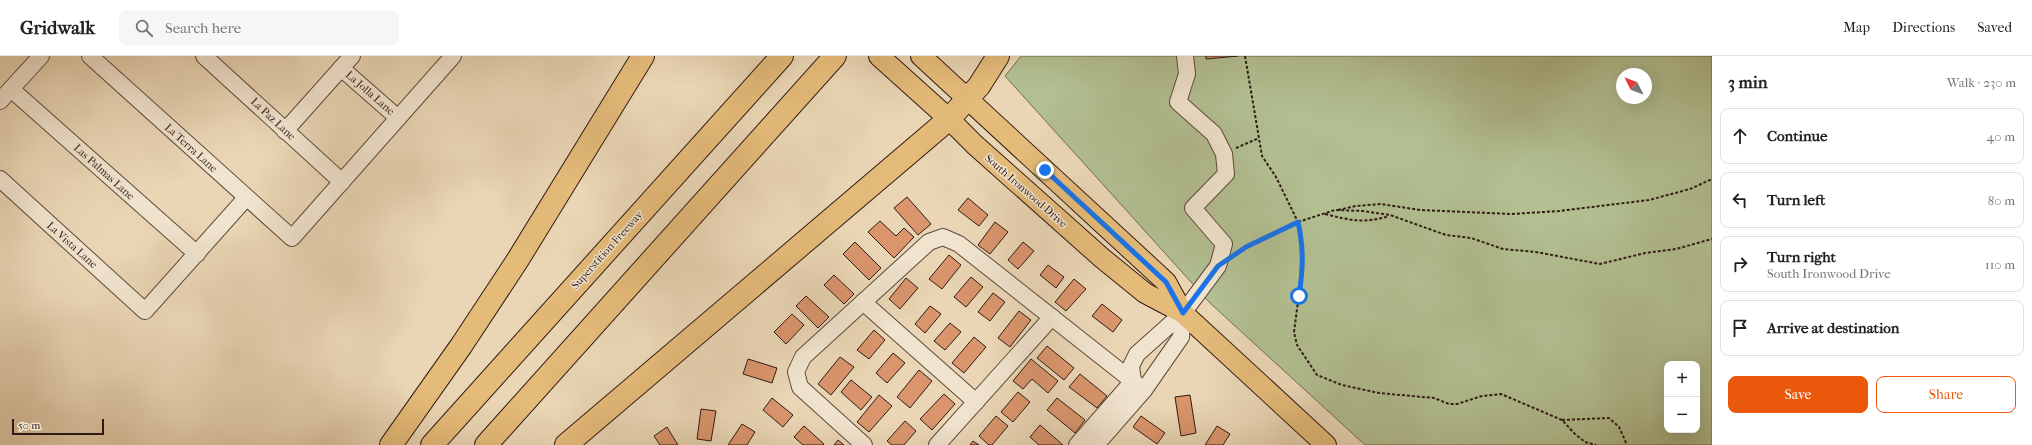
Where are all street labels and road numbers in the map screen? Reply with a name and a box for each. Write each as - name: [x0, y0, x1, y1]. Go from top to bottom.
- street label: La Jolla Lane: [343, 68, 398, 118]
- street label: La Paz Lane: [248, 95, 298, 143]
- street label: La Terra Lane: [162, 121, 220, 175]
- street label: Las Palmas Lane: [71, 141, 137, 203]
- street label: South Ironwood Drive: [982, 152, 1070, 231]
- street label: Superstition Freeway: [569, 207, 646, 292]
- street label: La Vista Lane: [44, 219, 100, 271]

